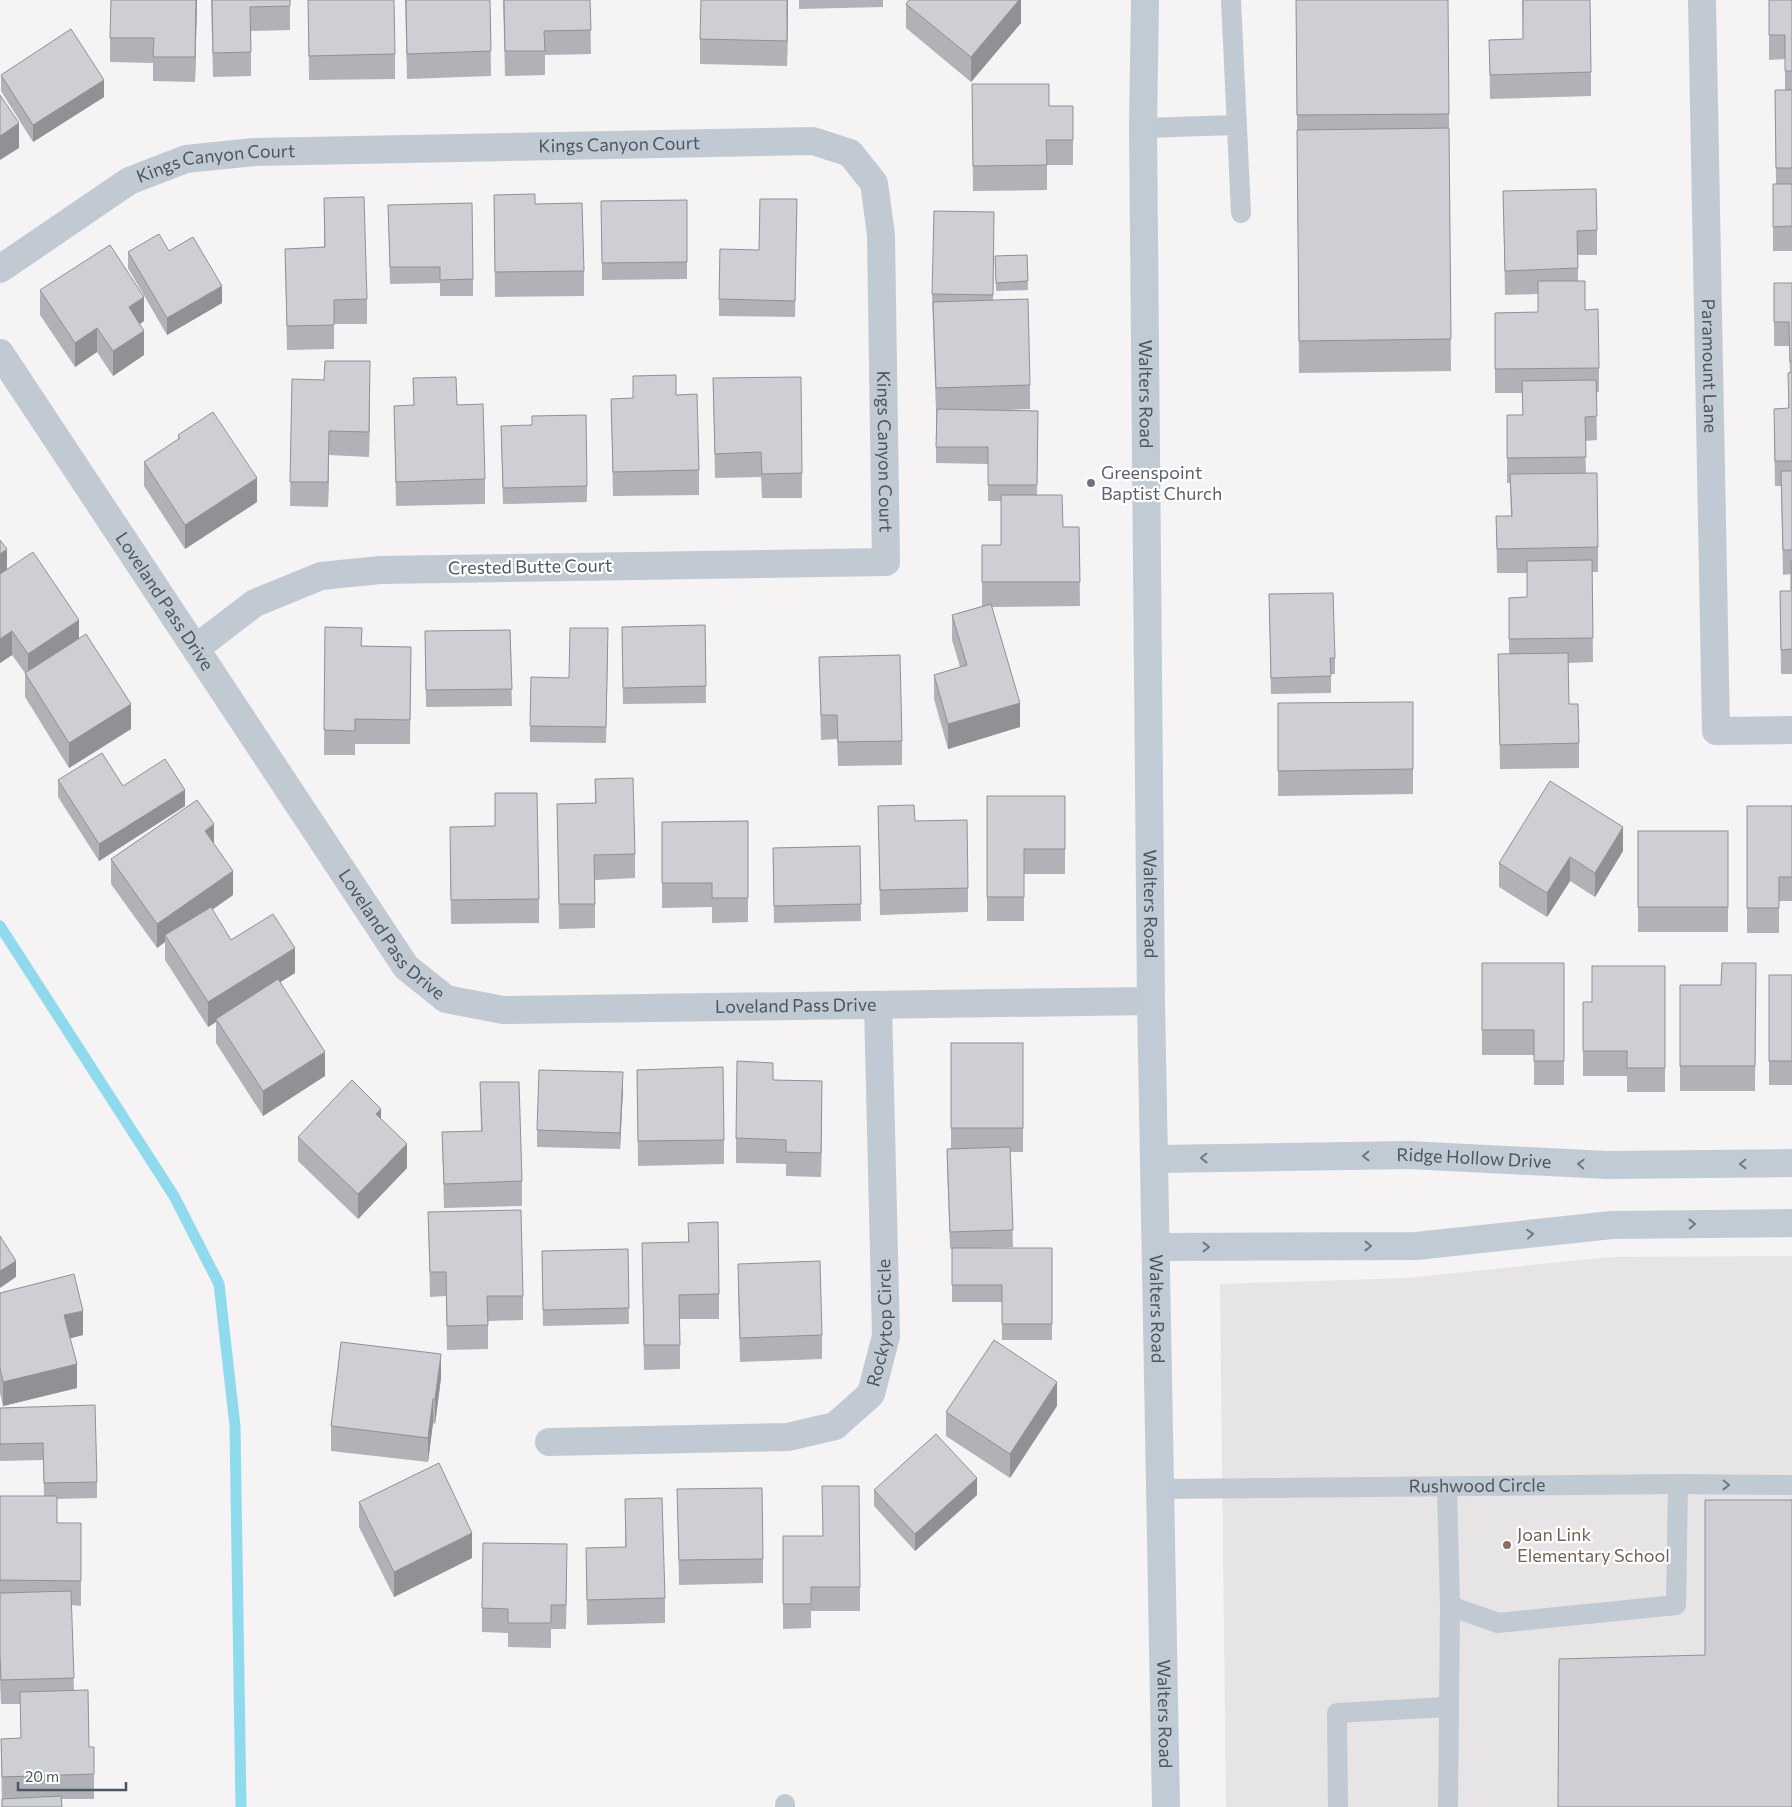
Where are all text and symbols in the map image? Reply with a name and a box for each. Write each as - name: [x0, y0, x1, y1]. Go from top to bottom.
- street label: Kings Canyon Court: [538, 131, 700, 156]
- street label: Kings Canyon Court: [133, 139, 295, 187]
- street label: Paramount Lane: [1698, 298, 1722, 433]
- street label: Walters Road: [1135, 339, 1158, 448]
- street label: Kings Canyon Court: [873, 370, 898, 532]
- place label: Greenspoint Baptist Church: [1101, 461, 1222, 504]
- marker: Greenspoint Baptist Church: [1085, 477, 1097, 489]
- street label: Loveland Pass Drive: [112, 528, 219, 674]
- street label: Crested Butte Court: [448, 554, 612, 578]
- street label: Walters Road: [1140, 849, 1163, 958]
- street label: Loveland Pass Drive: [334, 865, 450, 1004]
- street label: Loveland Pass Drive: [715, 993, 876, 1017]
- street label: Ridge Hollow Drive: [1396, 1143, 1552, 1172]
- one-way arrow: [1362, 1150, 1370, 1161]
- one-way arrow: [1199, 1153, 1207, 1163]
- one-way arrow: [1577, 1158, 1585, 1169]
- one-way arrow: [1739, 1159, 1747, 1169]
- one-way arrow: [1689, 1219, 1697, 1229]
- one-way arrow: [1527, 1229, 1535, 1240]
- one-way arrow: [1365, 1241, 1373, 1251]
- one-way arrow: [1202, 1242, 1210, 1252]
- street label: Walters Road: [1146, 1254, 1170, 1363]
- street label: Rockytop Circle: [861, 1259, 896, 1389]
- street label: Rushwood Circle: [1409, 1473, 1545, 1497]
- one-way arrow: [1723, 1479, 1731, 1490]
- place label: Joan Link Elementary School: [1517, 1523, 1670, 1566]
- marker: Joan Link Elementary School: [1501, 1539, 1513, 1551]
- street label: Walters Road: [1153, 1659, 1177, 1768]
- scale bar: [18, 1760, 125, 1792]
- text: 20 m: [25, 1767, 59, 1785]

